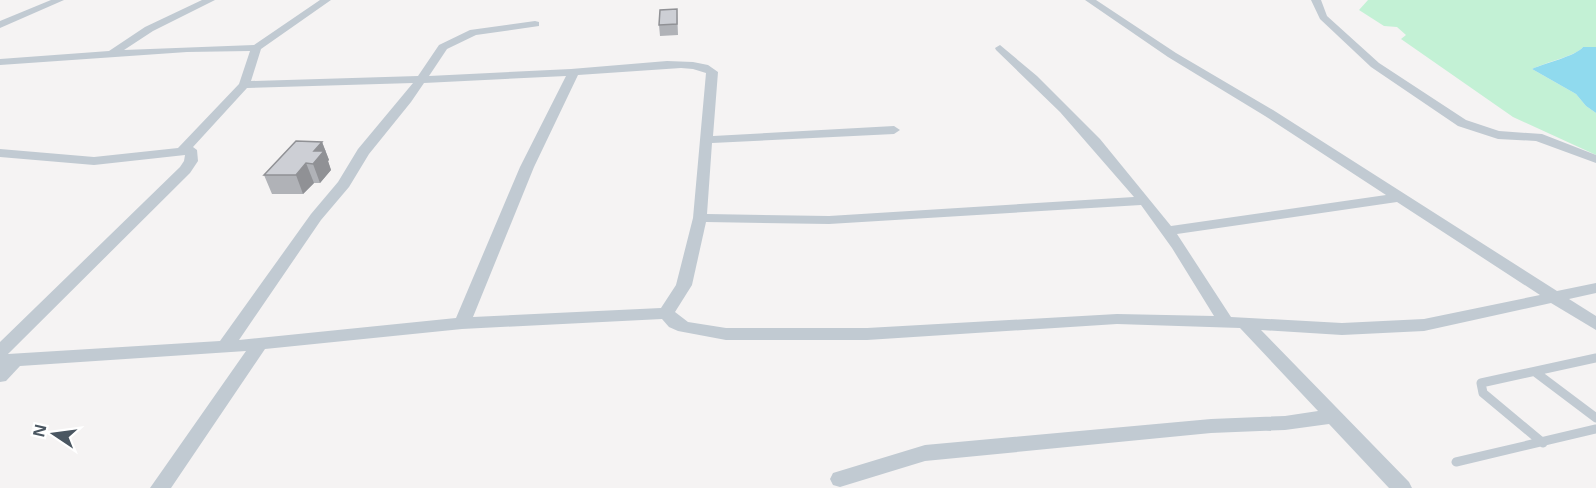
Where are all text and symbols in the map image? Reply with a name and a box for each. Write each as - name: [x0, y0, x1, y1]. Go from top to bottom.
- north arrow: [24, 404, 84, 464]
- text: N: [27, 422, 52, 439]

